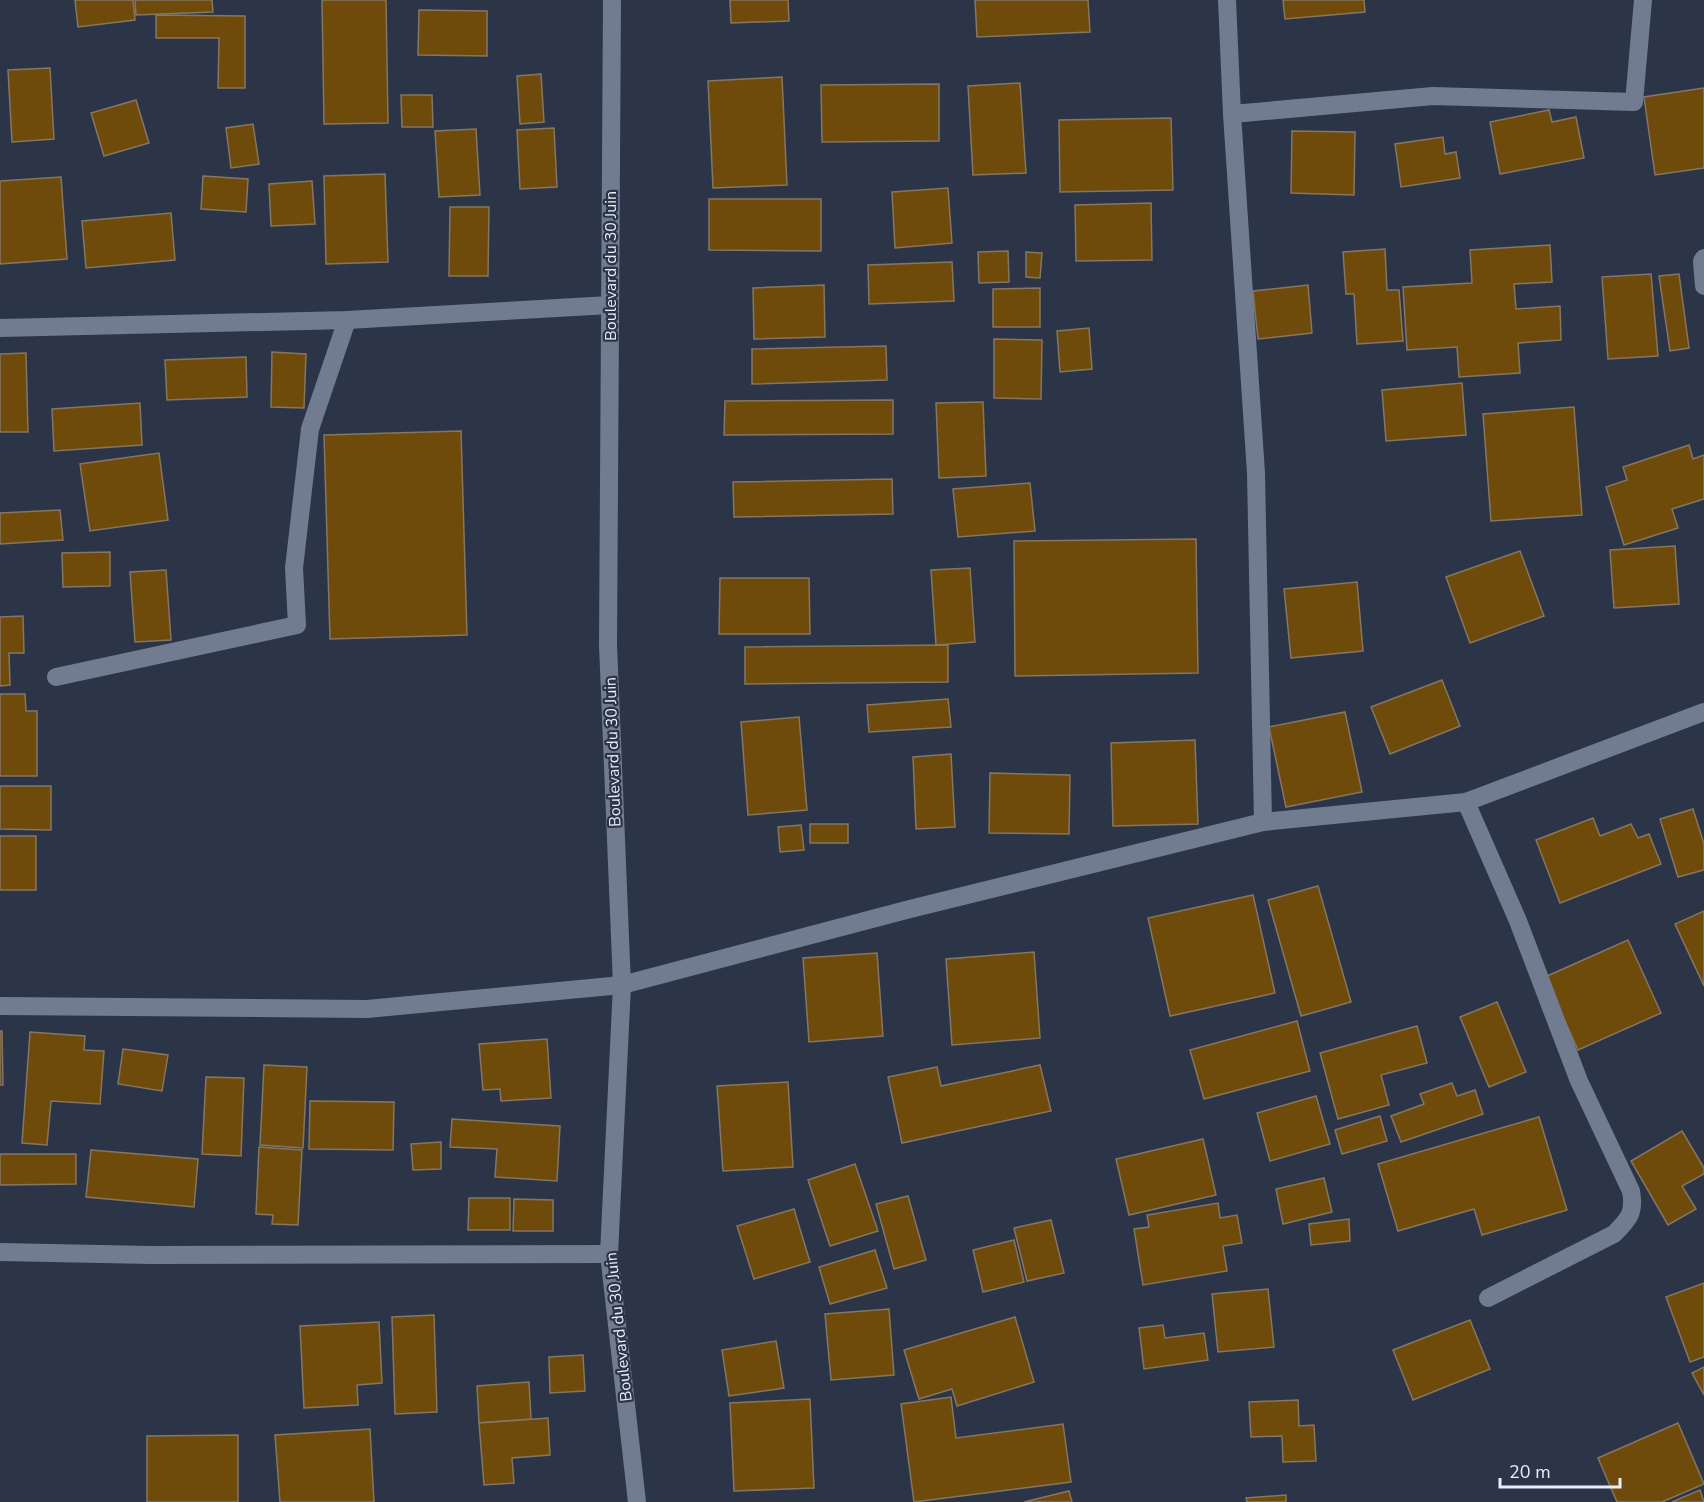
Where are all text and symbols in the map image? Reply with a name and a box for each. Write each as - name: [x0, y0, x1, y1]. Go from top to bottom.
- street label: Boulevard du 30 Juin: [600, 191, 622, 341]
- street label: Boulevard du 30 Juin: [599, 677, 627, 827]
- street label: Boulevard du 30 Juin: [600, 1251, 638, 1403]
- scale bar: [1500, 1451, 1620, 1489]
- text: 20 m: [1509, 1460, 1551, 1484]

